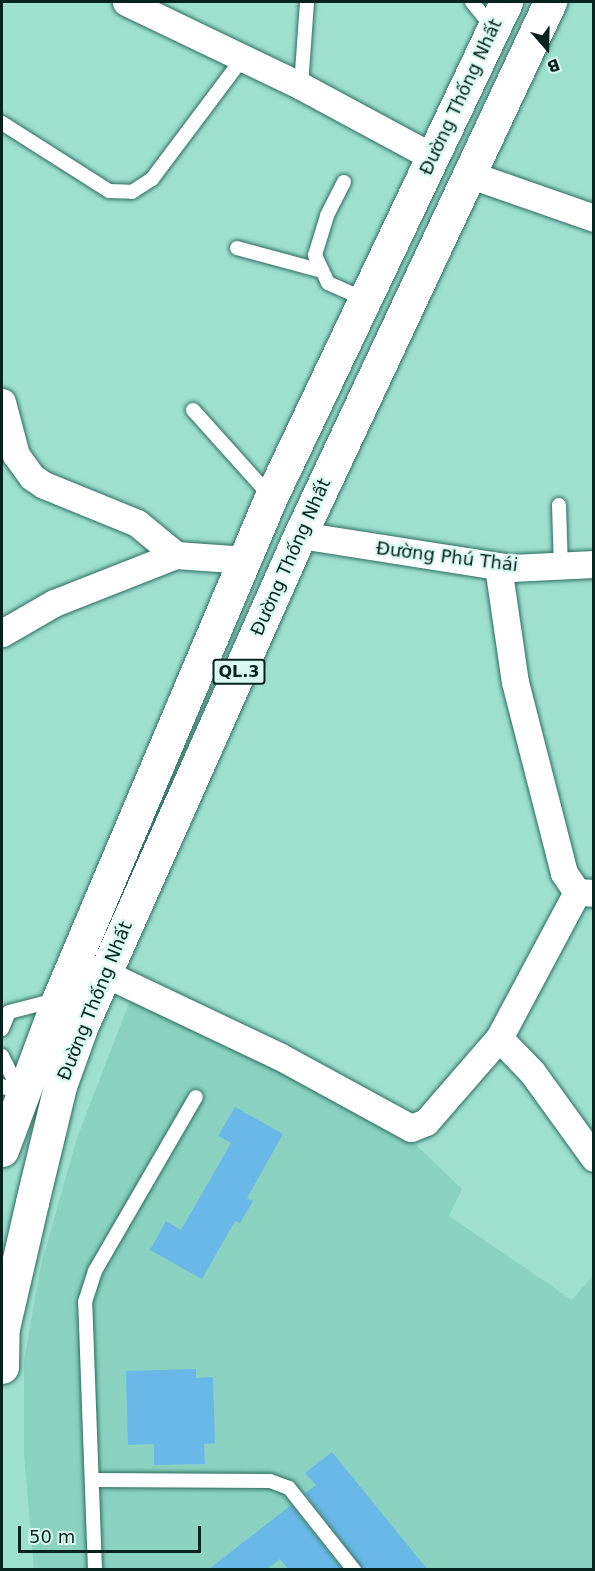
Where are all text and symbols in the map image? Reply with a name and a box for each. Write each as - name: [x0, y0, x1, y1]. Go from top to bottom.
- street label: Đường Thống Nhất: [415, 15, 507, 179]
- north arrow: [517, 18, 577, 78]
- text: B: [544, 54, 562, 76]
- street label: Đường Thống Nhất: [247, 475, 335, 639]
- street label: Đường Phú Thái: [375, 538, 519, 576]
- road number: QL.3: [212, 659, 266, 685]
- street label: Đường Thống Nhất: [53, 918, 137, 1084]
- scale bar: [21, 1514, 204, 1552]
- text: 50 m: [29, 1526, 75, 1547]

